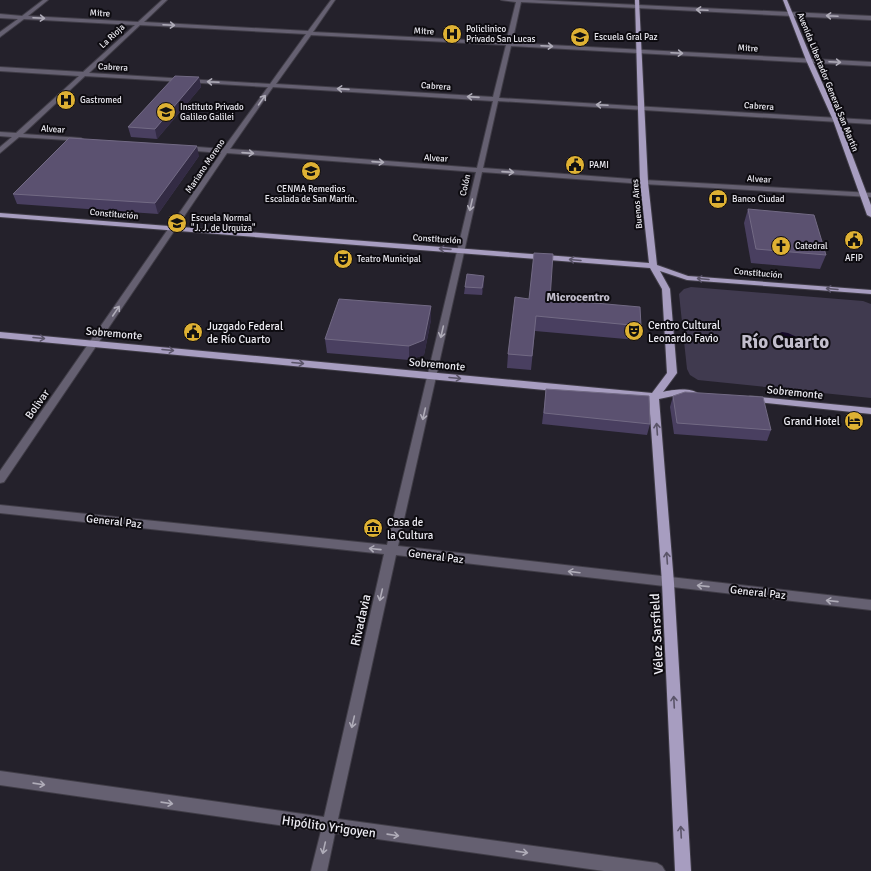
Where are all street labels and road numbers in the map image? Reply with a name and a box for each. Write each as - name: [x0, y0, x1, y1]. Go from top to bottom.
- street label: Mitre: [89, 7, 111, 20]
- street label: Avenida Libertador General San Martín: [795, 11, 861, 153]
- street label: La Rioja: [97, 22, 128, 51]
- street label: Mitre: [413, 25, 435, 38]
- street label: Mitre: [737, 42, 759, 55]
- street label: Cabrera: [98, 61, 129, 74]
- street label: Cabrera: [421, 80, 452, 93]
- street label: Cabrera: [744, 100, 775, 113]
- street label: Alvear: [40, 123, 66, 136]
- street label: Mariano Moreno: [183, 137, 228, 195]
- street label: Alvear: [423, 152, 449, 165]
- street label: Colón: [458, 173, 473, 197]
- street label: Alvear: [747, 173, 772, 186]
- street label: Buenos Aires: [630, 179, 645, 229]
- street label: Constitución: [89, 207, 139, 222]
- street label: Constitución: [412, 232, 462, 247]
- street label: Constitución: [733, 266, 783, 281]
- street label: Sobremonte: [85, 325, 143, 342]
- street label: Sobremonte: [408, 356, 466, 373]
- street label: Sobremonte: [766, 383, 824, 402]
- street label: Bolivar: [23, 387, 52, 422]
- street label: General Paz: [86, 512, 142, 531]
- street label: General Paz: [407, 547, 464, 566]
- street label: General Paz: [730, 583, 786, 602]
- street label: Rivadavia: [347, 593, 375, 648]
- street label: Vélez Sarsfield: [647, 593, 667, 675]
- street label: Hipólito Yrigoyen: [281, 812, 377, 842]

